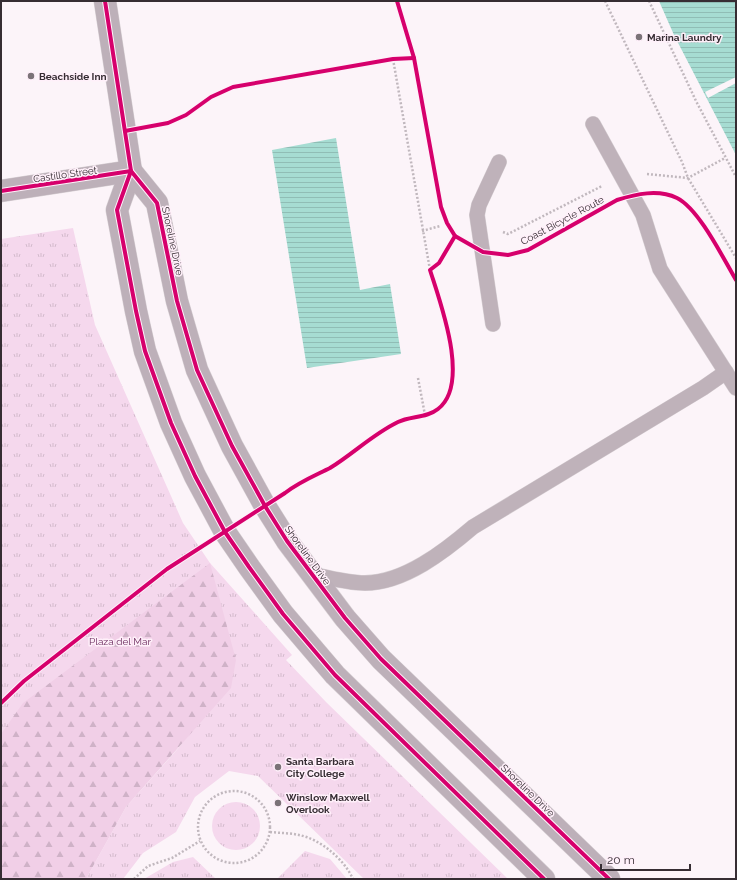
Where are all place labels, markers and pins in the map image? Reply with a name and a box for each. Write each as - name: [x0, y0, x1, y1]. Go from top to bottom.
- marker: Marina Laundry: [634, 32, 644, 42]
- place label: Marina Laundry: [647, 32, 722, 43]
- marker: Beachside Inn: [26, 71, 36, 81]
- place label: Beachside Inn: [39, 71, 106, 82]
- place label: Santa Barbara City College: [286, 756, 354, 779]
- marker: Santa Barbara City College: [273, 762, 283, 772]
- place label: Winslow Maxwell Overlook: [286, 792, 371, 815]
- marker: Winslow Maxwell Overlook: [273, 798, 283, 808]

